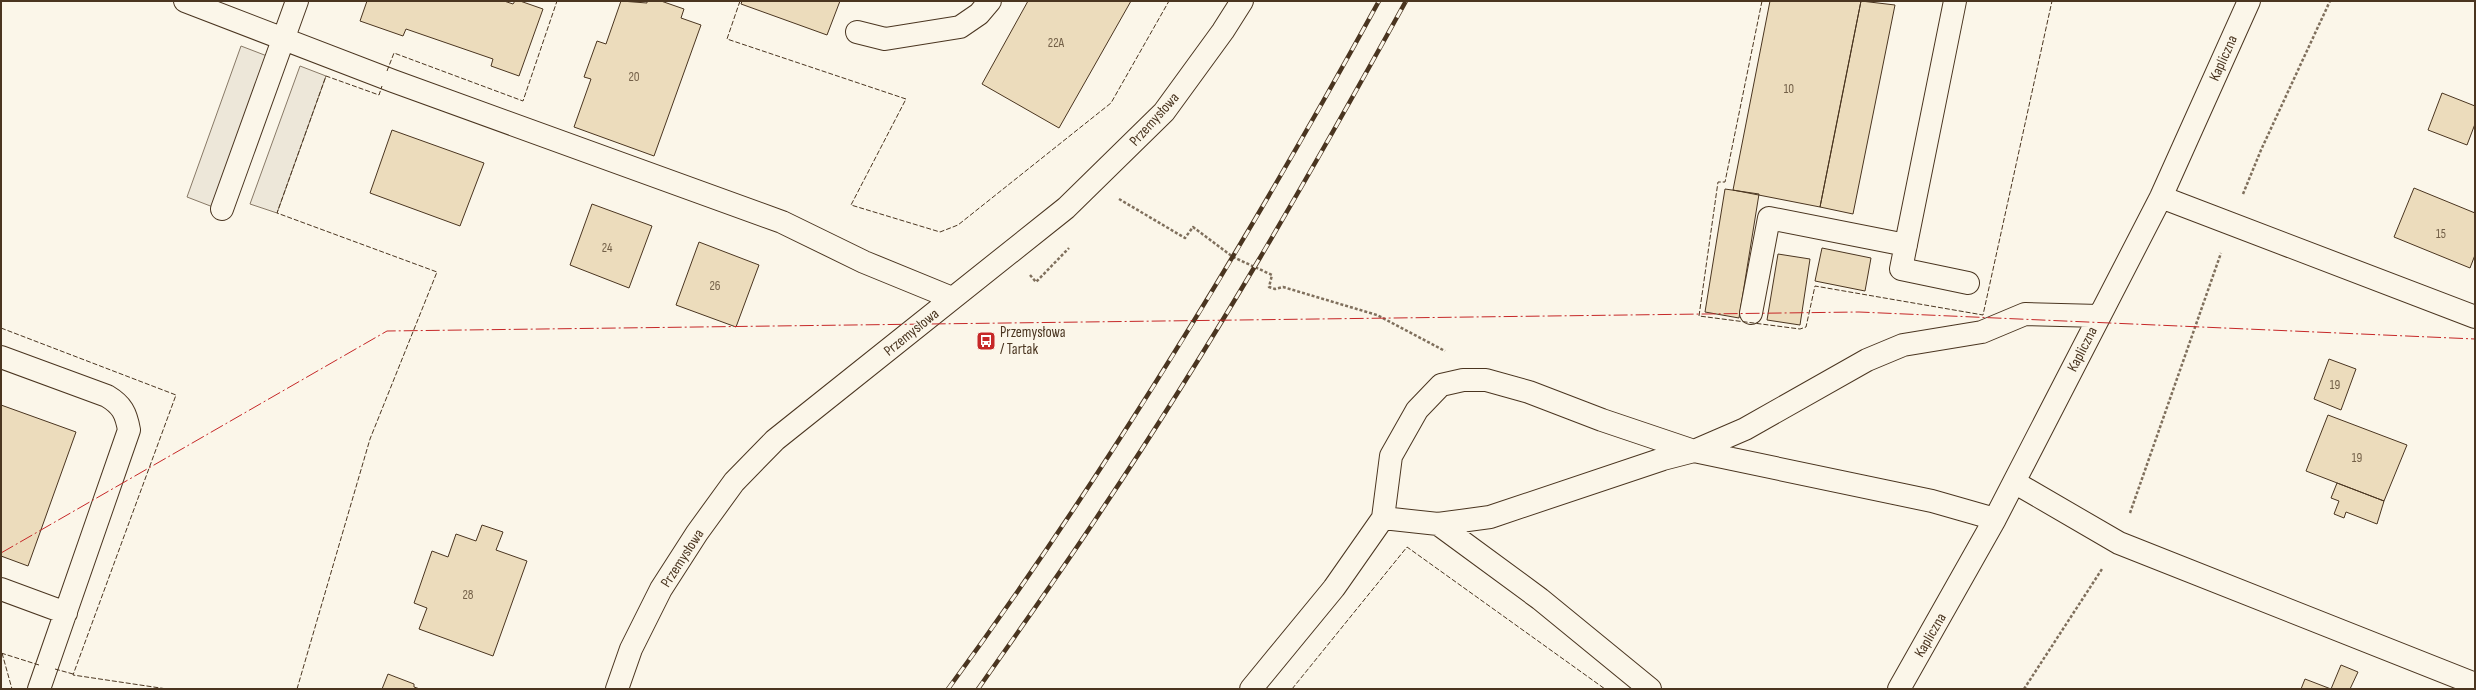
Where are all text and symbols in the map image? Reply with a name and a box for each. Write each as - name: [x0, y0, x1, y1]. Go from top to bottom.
- street label: Kapliczna: [2205, 32, 2242, 84]
- house number: 22A: [1048, 35, 1065, 51]
- house number: 20: [628, 69, 640, 85]
- house number: 10: [1784, 81, 1794, 97]
- street label: Przemysłowa: [1125, 88, 1184, 150]
- house number: 15: [2436, 226, 2446, 242]
- house number: 24: [602, 240, 613, 256]
- house number: 26: [709, 278, 721, 294]
- street label: Przemysłowa: [880, 304, 943, 360]
- place label: Przemysłowa / Tartak: [1000, 323, 1066, 359]
- street label: Kapliczna: [2063, 323, 2102, 375]
- bus stop icon: Przemysłowa / Tartak: [975, 330, 997, 352]
- house number: 19: [2330, 377, 2340, 393]
- house number: 19: [2352, 450, 2362, 466]
- street label: Przemysłowa: [657, 525, 708, 591]
- house number: 28: [462, 587, 474, 603]
- street label: Kapliczna: [1910, 609, 1951, 661]

